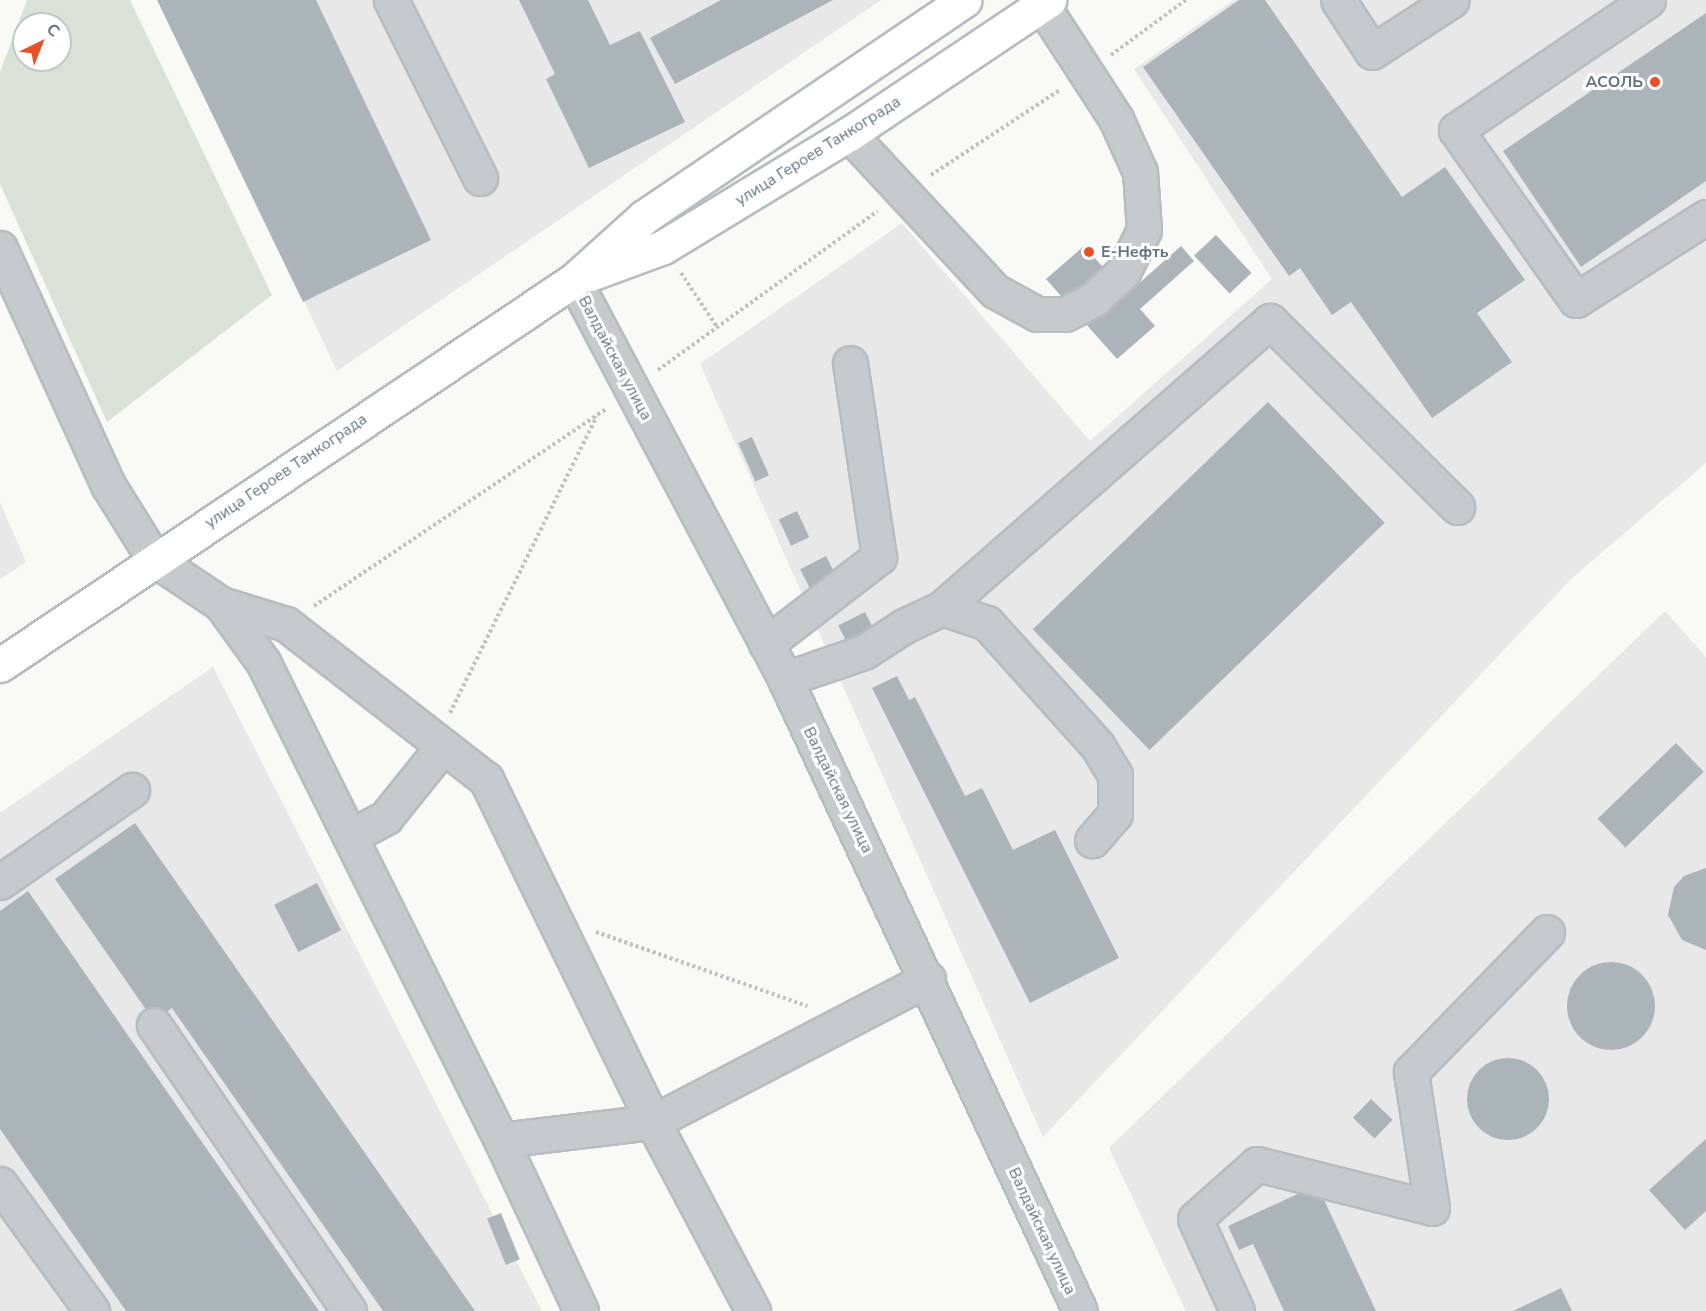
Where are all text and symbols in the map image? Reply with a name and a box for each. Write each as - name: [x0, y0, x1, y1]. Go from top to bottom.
- north arrow: [12, 12, 72, 72]
- text: С: [41, 19, 64, 42]
- place label: АСОЛЬ: [1585, 72, 1643, 92]
- marker: АСОЛЬ: [1648, 75, 1662, 89]
- street label: улица Героев Танкограда: [732, 92, 904, 210]
- place label: E-Нефть: [1101, 242, 1169, 262]
- marker: E-Нефть: [1082, 245, 1096, 259]
- street label: Валдайская улица: [574, 293, 656, 423]
- street label: улица Героев Танкограда: [201, 410, 371, 532]
- street label: Валдайская улица: [799, 724, 877, 856]
- street label: Валдайская улица: [1004, 1164, 1080, 1298]

